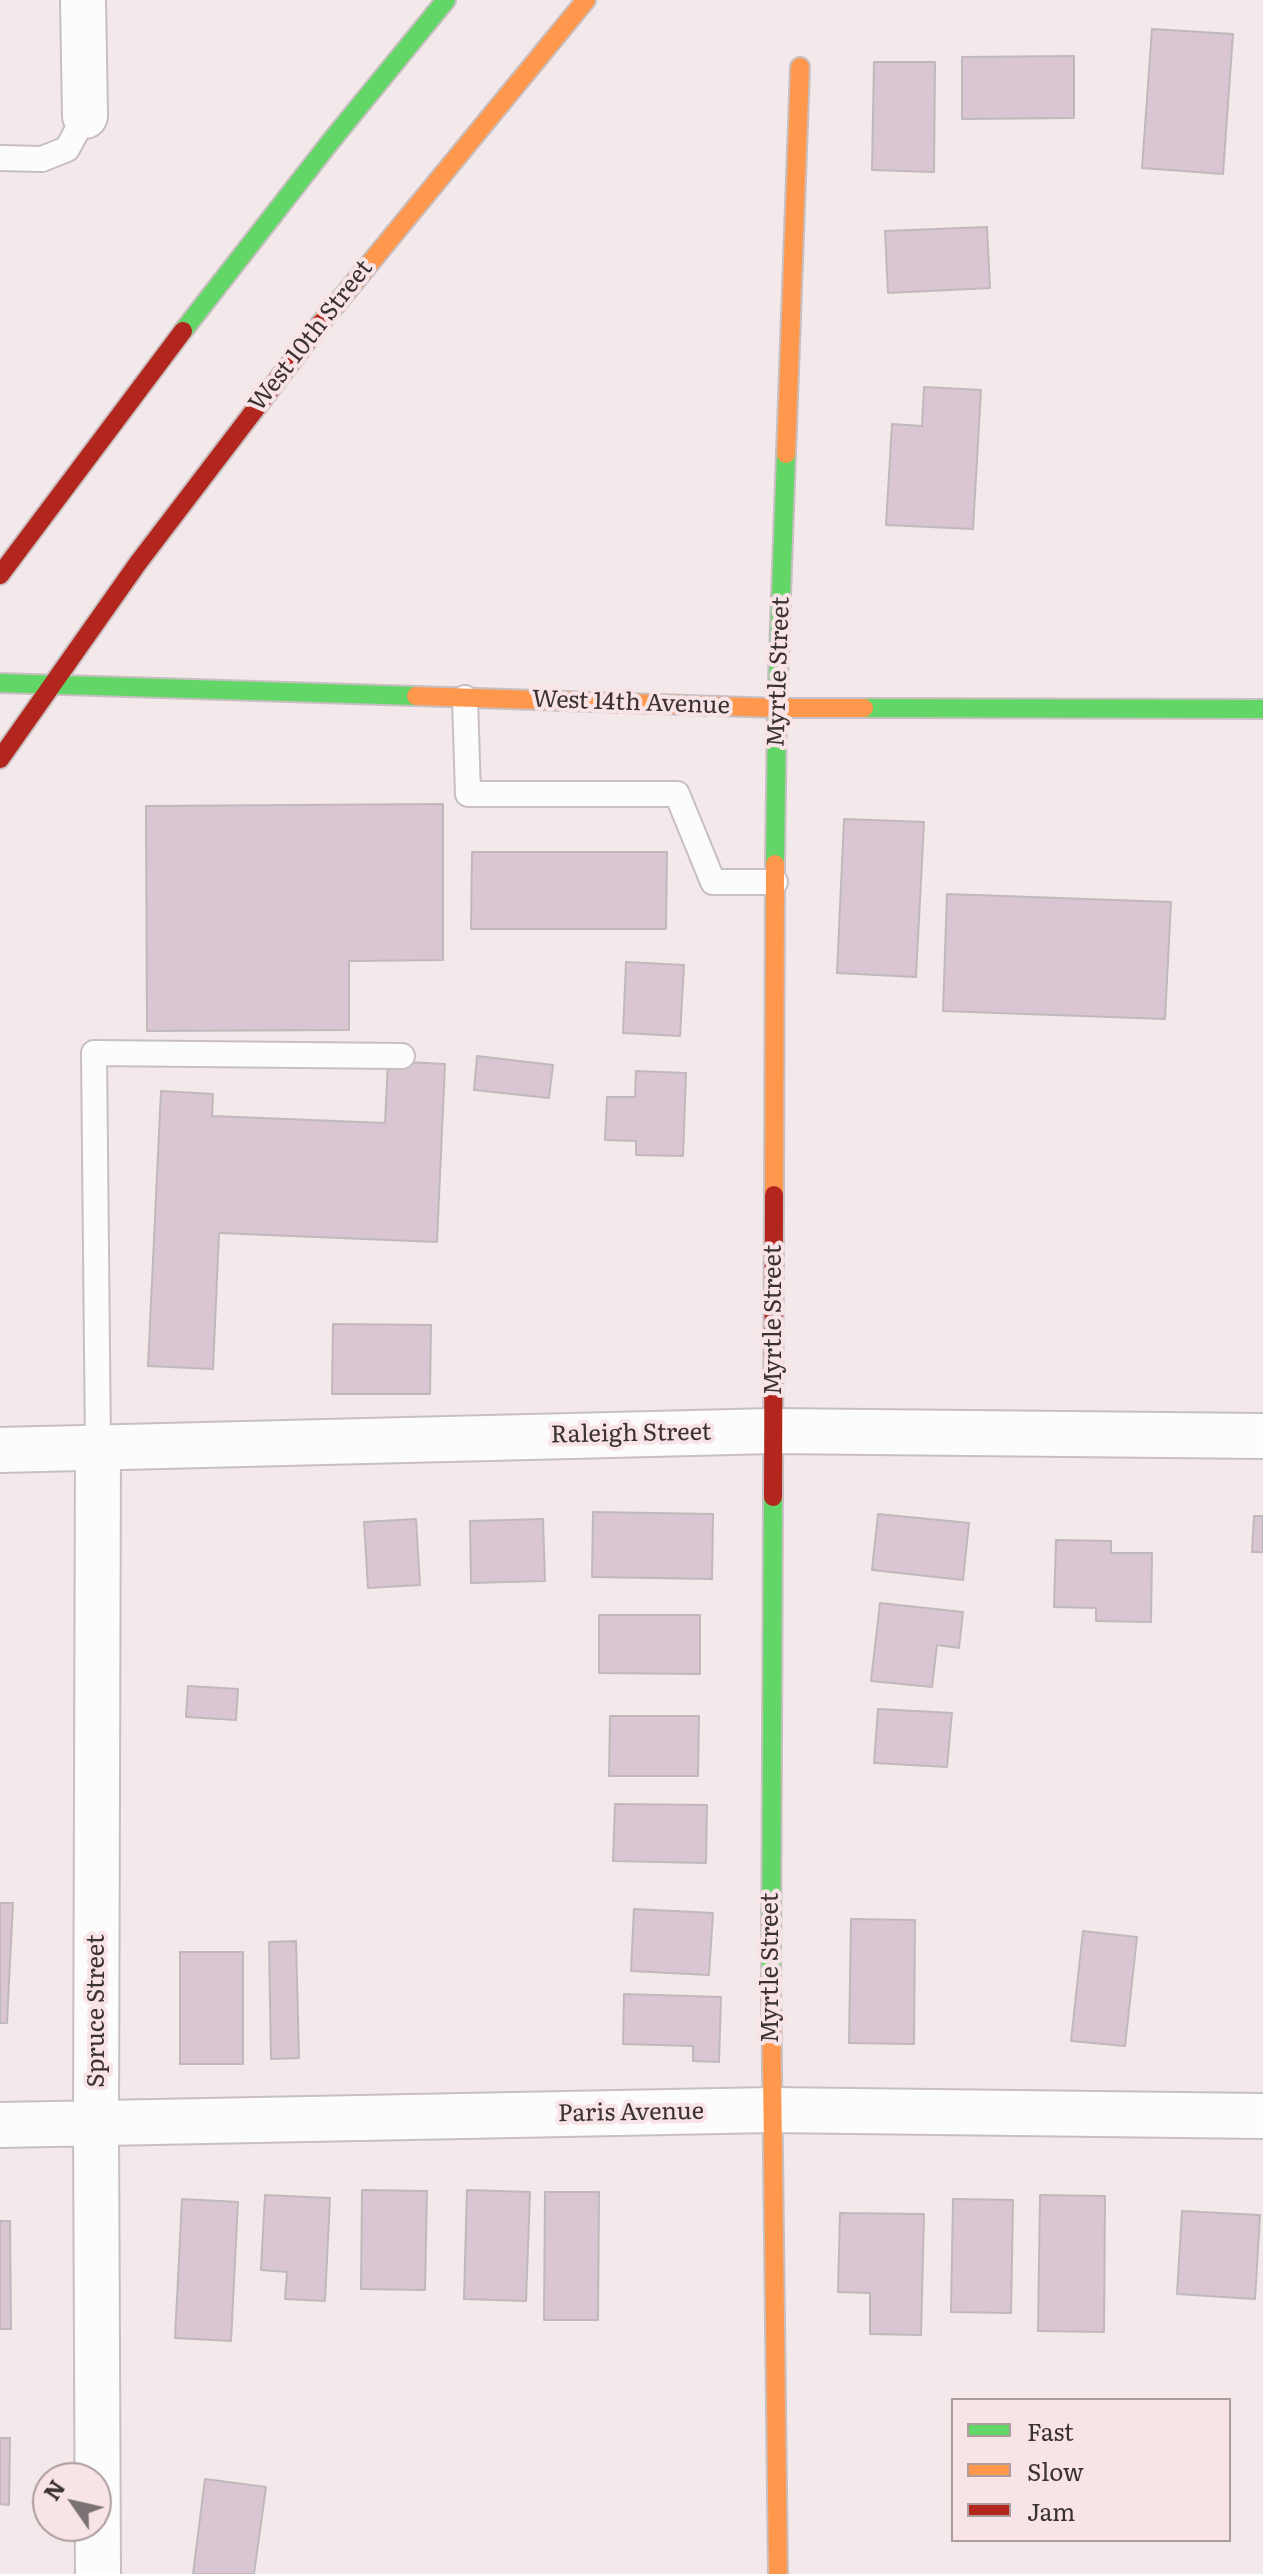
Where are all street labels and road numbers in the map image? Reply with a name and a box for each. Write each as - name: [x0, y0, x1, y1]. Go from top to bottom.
- street label: West 10th Street: [243, 255, 379, 417]
- street label: Myrtle Street: [762, 596, 796, 748]
- street label: West 14th Avenue: [532, 685, 730, 721]
- street label: Myrtle Street: [760, 1245, 788, 1395]
- street label: Raleigh Street: [550, 1418, 712, 1450]
- street label: Myrtle Street: [757, 1893, 785, 2043]
- street label: Spruce Street: [83, 1934, 111, 2088]
- street label: Paris Avenue: [558, 2097, 704, 2129]

